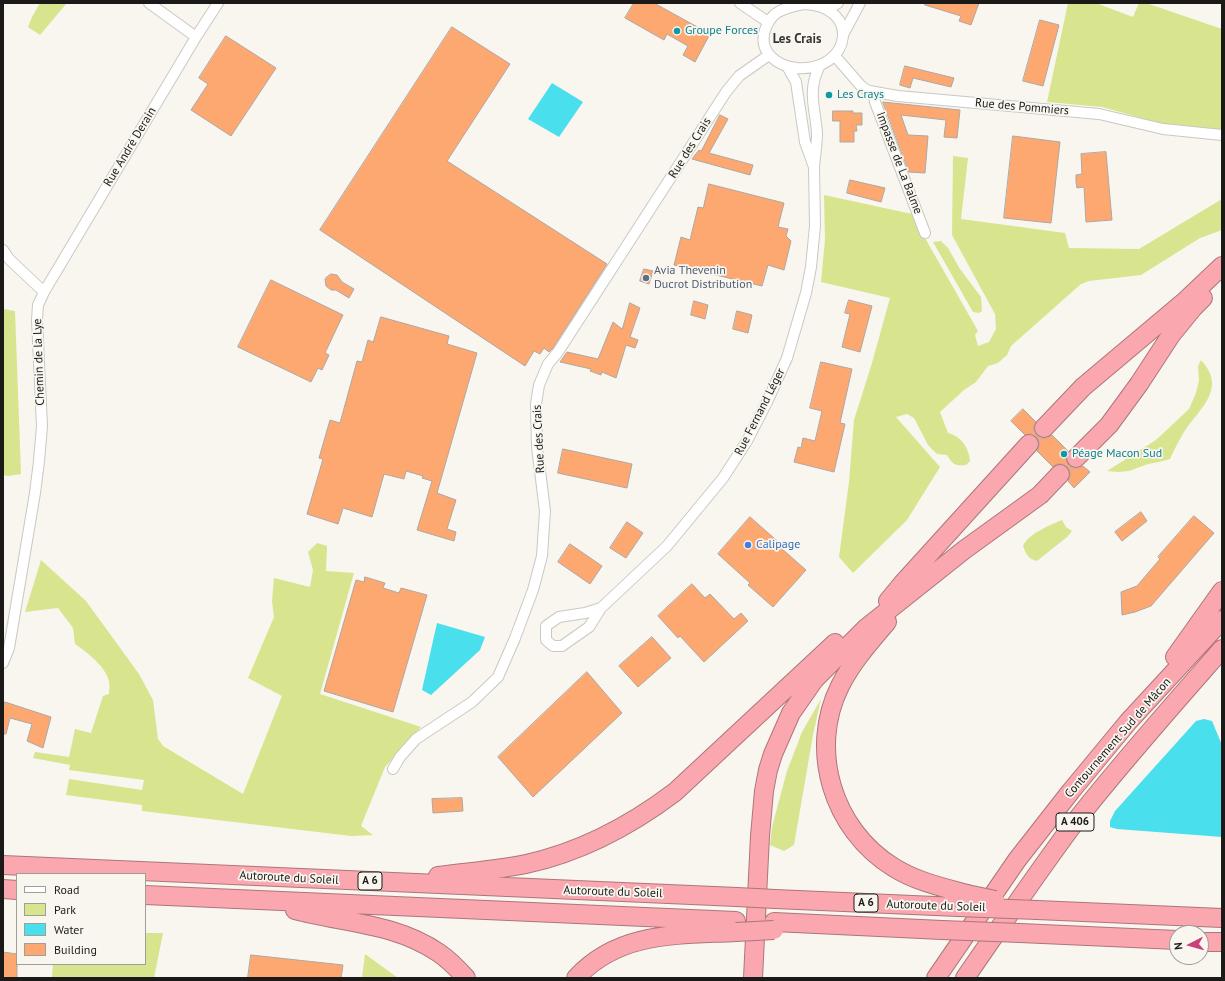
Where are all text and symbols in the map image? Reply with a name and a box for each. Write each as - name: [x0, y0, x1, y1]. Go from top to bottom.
- place label: Groupe Forces: [685, 24, 758, 38]
- marker: Groupe Forces: [672, 26, 682, 36]
- district label: Les Crais: [773, 31, 821, 47]
- place label: Les Crays: [837, 88, 884, 102]
- marker: Les Crays: [824, 90, 834, 100]
- street label: Rue des Pommiers: [974, 96, 1070, 118]
- street label: Rue André Derain: [101, 105, 159, 189]
- street label: Impasse de La Balme: [873, 110, 925, 216]
- street label: Rue des Crais: [666, 115, 714, 181]
- place label: Avia Thevenin Ducrot Distribution: [654, 264, 752, 292]
- marker: Avia Thevenin Ducrot Distribution: [641, 273, 651, 283]
- street label: Chemin de la Lye: [30, 318, 48, 406]
- street label: Rue Fernand Léger: [732, 366, 788, 458]
- street label: Rue des Crais: [530, 404, 548, 474]
- place label: Péage Macon Sud: [1072, 447, 1162, 461]
- marker: Péage Macon Sud: [1059, 449, 1069, 459]
- place label: Calipage: [756, 538, 800, 552]
- marker: Calipage: [743, 540, 753, 550]
- street label: Contournement Sud de Mâcon: [1062, 675, 1174, 801]
- road number: A 406: [1056, 813, 1094, 831]
- street label: Autoroute du Soleil: [239, 868, 339, 888]
- road number: A 6: [358, 872, 382, 890]
- legend: [16, 873, 146, 965]
- text: Road: [54, 882, 79, 897]
- street label: Autoroute du Soleil: [563, 883, 663, 901]
- road number: A 6: [854, 894, 878, 912]
- street label: Autoroute du Soleil: [886, 897, 986, 915]
- text: Park: [54, 902, 76, 917]
- text: Water: [54, 922, 84, 937]
- north arrow: [1169, 925, 1209, 965]
- text: Building: [54, 942, 97, 957]
- text: N: [1171, 942, 1185, 950]

